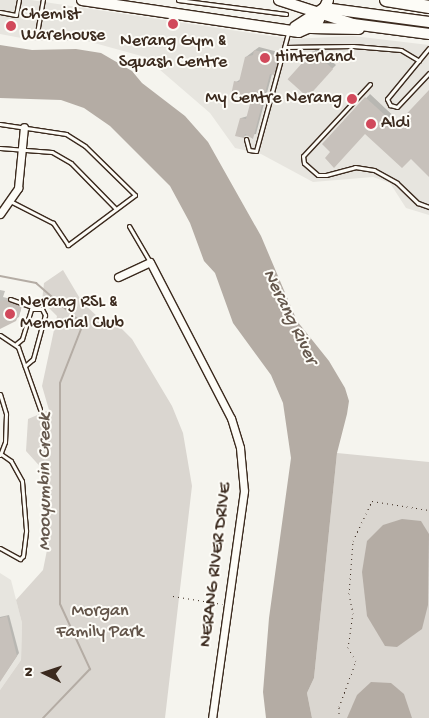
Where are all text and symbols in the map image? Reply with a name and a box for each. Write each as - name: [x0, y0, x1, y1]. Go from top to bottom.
- place label: Chemist Warehouse: [21, 5, 105, 48]
- marker: Nerang Gym & Squash Centre: [167, 18, 179, 30]
- marker: Chemist Warehouse: [5, 20, 17, 32]
- place label: Nerang Gym & Squash Centre: [119, 32, 227, 74]
- place label: Hinterland: [275, 47, 354, 69]
- marker: Hinterland: [259, 52, 271, 64]
- place label: My Centre Nerang: [205, 88, 342, 110]
- marker: My Centre Nerang: [346, 93, 358, 105]
- place label: Aldi: [381, 113, 410, 135]
- marker: Aldi: [365, 118, 377, 130]
- water label: Nerang River: [256, 266, 322, 368]
- place label: Nerang RSL & Memorial Club: [20, 293, 124, 336]
- marker: Nerang RSL & Memorial Club: [4, 308, 16, 320]
- water label: Mooyumbin Creek: [35, 413, 57, 551]
- street label: NERANG RIVER DRIVE: [196, 481, 238, 649]
- park label: Morgan Family Park: [56, 602, 144, 644]
- north arrow: [20, 648, 70, 698]
- text: N: [21, 667, 38, 677]

